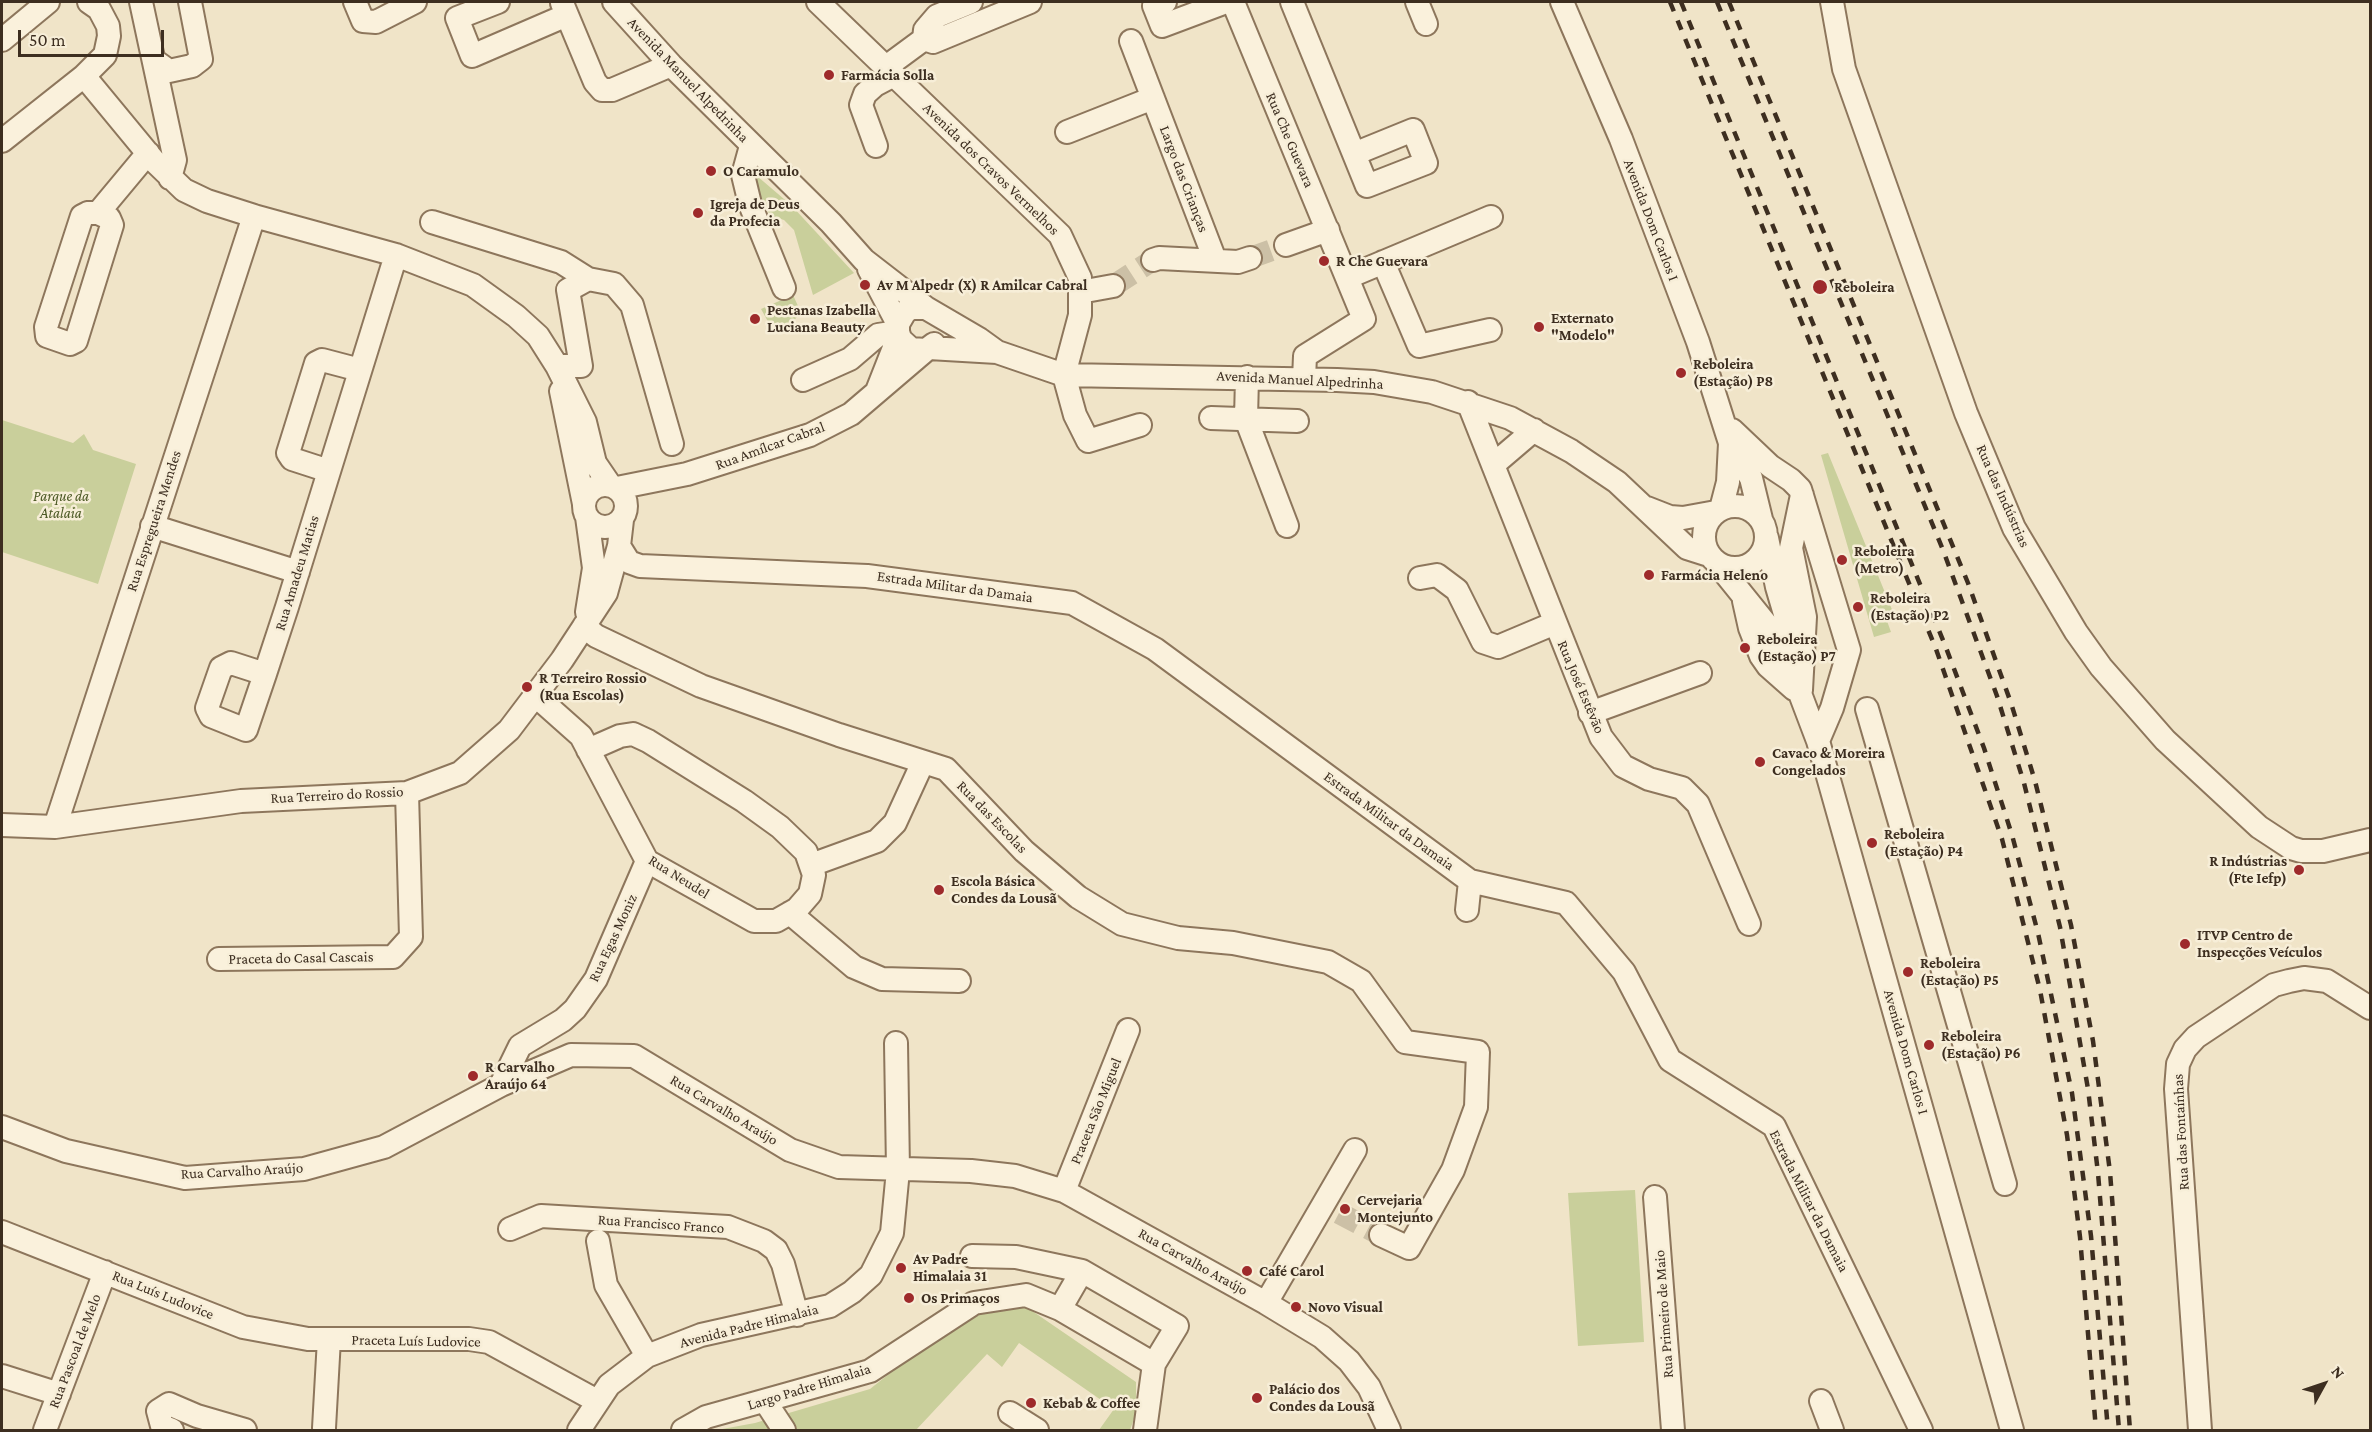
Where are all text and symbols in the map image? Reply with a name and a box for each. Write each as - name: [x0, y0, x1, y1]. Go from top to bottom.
- street label: Avenida Manuel Alpedrinha: [623, 14, 753, 146]
- scale bar: [21, 18, 166, 56]
- text: 50 m: [29, 30, 66, 50]
- place label: Farmácia Solla: [841, 66, 934, 84]
- marker: Farmácia Solla: [822, 68, 836, 82]
- street label: Rua Che Guevara: [1262, 90, 1318, 190]
- street label: Avenida dos Cravos Vermelhos: [919, 99, 1063, 239]
- street label: Largo das Crianças: [1155, 123, 1213, 235]
- street label: Avenida Dom Carlos I: [1619, 157, 1683, 283]
- place label: O Caramulo: [723, 162, 799, 180]
- marker: O Caramulo: [704, 164, 718, 178]
- place label: Igreja de Deus da Profecia: [710, 195, 800, 230]
- marker: Igreja de Deus da Profecia: [691, 206, 705, 220]
- place label: R Che Guevara: [1336, 252, 1428, 270]
- marker: R Che Guevara: [1317, 254, 1331, 268]
- place label: Av M Alpedr (X) R Amilcar Cabral: [877, 276, 1087, 294]
- marker: Av M Alpedr (X) R Amilcar Cabral: [858, 278, 872, 292]
- marker: Reboleira: [1811, 278, 1829, 296]
- place label: Reboleira: [1834, 278, 1894, 296]
- place label: Pestanas Izabella Luciana Beauty: [767, 301, 876, 336]
- place label: Externato "Modelo": [1551, 309, 1615, 344]
- marker: Pestanas Izabella Luciana Beauty: [748, 312, 762, 326]
- marker: Externato "Modelo": [1532, 320, 1546, 334]
- place label: Reboleira (Estação) P8: [1693, 355, 1773, 390]
- marker: Reboleira (Estação) P8: [1674, 366, 1688, 380]
- street label: Avenida Manuel Alpedrinha: [1216, 367, 1384, 393]
- street label: Rua Amílcar Cabral: [713, 418, 827, 474]
- street label: Rua das Indústrias: [1972, 442, 2034, 550]
- street label: Rua Espregueira Mendes: [123, 448, 185, 594]
- park label: Parque da Atalaia: [33, 487, 89, 522]
- street label: Rua Amadeu Matias: [271, 513, 323, 633]
- place label: Reboleira (Metro): [1854, 542, 1914, 577]
- marker: Reboleira (Metro): [1835, 553, 1849, 567]
- place label: Farmácia Heleno: [1661, 566, 1768, 584]
- street label: Estrada Militar da Damaia: [876, 567, 1034, 607]
- marker: Farmácia Heleno: [1642, 568, 1656, 582]
- place label: Reboleira (Estação) P2: [1870, 589, 1949, 624]
- marker: Reboleira (Estação) P2: [1851, 600, 1865, 614]
- place label: Reboleira (Estação) P7: [1757, 630, 1836, 665]
- street label: Rua José Estêvão: [1553, 638, 1609, 736]
- marker: Reboleira (Estação) P7: [1738, 641, 1752, 655]
- place label: R Terreiro Rossio (Rua Escolas): [539, 669, 647, 704]
- marker: R Terreiro Rossio (Rua Escolas): [520, 680, 534, 694]
- place label: Cavaco & Moreira Congelados: [1772, 744, 1885, 779]
- marker: Cavaco & Moreira Congelados: [1753, 755, 1767, 769]
- street label: Estrada Militar da Damaia: [1320, 767, 1458, 875]
- street label: Rua das Escolas: [953, 777, 1031, 857]
- street label: Rua Terreiro do Rossio: [270, 783, 404, 807]
- place label: Reboleira (Estação) P4: [1884, 825, 1963, 860]
- marker: Reboleira (Estação) P4: [1865, 836, 1879, 850]
- street label: Rua Neudel: [645, 851, 713, 903]
- place label: R Indústrias (Fte Iefp): [2209, 852, 2287, 887]
- marker: R Indústrias (Fte Iefp): [2292, 863, 2306, 877]
- place label: Escola Básica Condes da Lousã: [951, 872, 1057, 907]
- marker: Escola Básica Condes da Lousã: [932, 883, 946, 897]
- street label: Rua Egas Moniz: [585, 891, 641, 985]
- place label: ITVP Centro de Inspecções Veículos: [2197, 926, 2322, 961]
- marker: ITVP Centro de Inspecções Veículos: [2178, 937, 2192, 951]
- street label: Praceta do Casal Cascais: [228, 948, 374, 968]
- place label: Reboleira (Estação) P5: [1920, 954, 1999, 989]
- marker: Reboleira (Estação) P5: [1901, 965, 1915, 979]
- street label: Avenida Dom Carlos I: [1880, 987, 1932, 1117]
- place label: Reboleira (Estação) P6: [1941, 1027, 2021, 1062]
- marker: Reboleira (Estação) P6: [1922, 1038, 1936, 1052]
- street label: Praceta São Miguel: [1066, 1055, 1126, 1167]
- place label: R Carvalho Araújo 64: [485, 1058, 555, 1093]
- marker: R Carvalho Araújo 64: [466, 1069, 480, 1083]
- street label: Rua Carvalho Araújo: [667, 1071, 781, 1149]
- street label: Rua das Fontaínhas: [2169, 1073, 2193, 1191]
- street label: Estrada Militar da Damaia: [1765, 1127, 1853, 1275]
- street label: Rua Carvalho Araújo: [180, 1159, 304, 1183]
- place label: Cervejaria Montejunto: [1357, 1191, 1433, 1226]
- marker: Cervejaria Montejunto: [1338, 1202, 1352, 1216]
- street label: Rua Francisco Franco: [597, 1211, 725, 1237]
- street label: Rua Carvalho Araújo: [1135, 1224, 1251, 1300]
- street label: Rua Primeiro de Maio: [1651, 1249, 1677, 1379]
- place label: Av Padre Himalaia 31: [913, 1250, 987, 1285]
- marker: Av Padre Himalaia 31: [894, 1261, 908, 1275]
- place label: Café Carol: [1259, 1262, 1324, 1280]
- marker: Café Carol: [1240, 1264, 1254, 1278]
- street label: Rua Luís Ludovice: [110, 1266, 216, 1324]
- place label: Os Primaços: [921, 1289, 1000, 1307]
- street label: Rua Pascoal de Melo: [45, 1291, 105, 1411]
- marker: Os Primaços: [902, 1291, 916, 1305]
- place label: Novo Visual: [1308, 1298, 1383, 1316]
- street label: Avenida Padre Himalaia: [678, 1300, 820, 1352]
- marker: Novo Visual: [1289, 1300, 1303, 1314]
- street label: Praceta Luís Ludovice: [351, 1331, 481, 1351]
- north arrow: [2294, 1354, 2354, 1414]
- street label: Largo Padre Himalaia: [745, 1360, 873, 1414]
- text: N: [2328, 1362, 2348, 1382]
- place label: Palácio dos Condes da Lousã: [1269, 1380, 1375, 1415]
- marker: Palácio dos Condes da Lousã: [1250, 1391, 1264, 1405]
- place label: Kebab & Coffee: [1043, 1394, 1140, 1412]
- marker: Kebab & Coffee: [1024, 1396, 1038, 1410]

